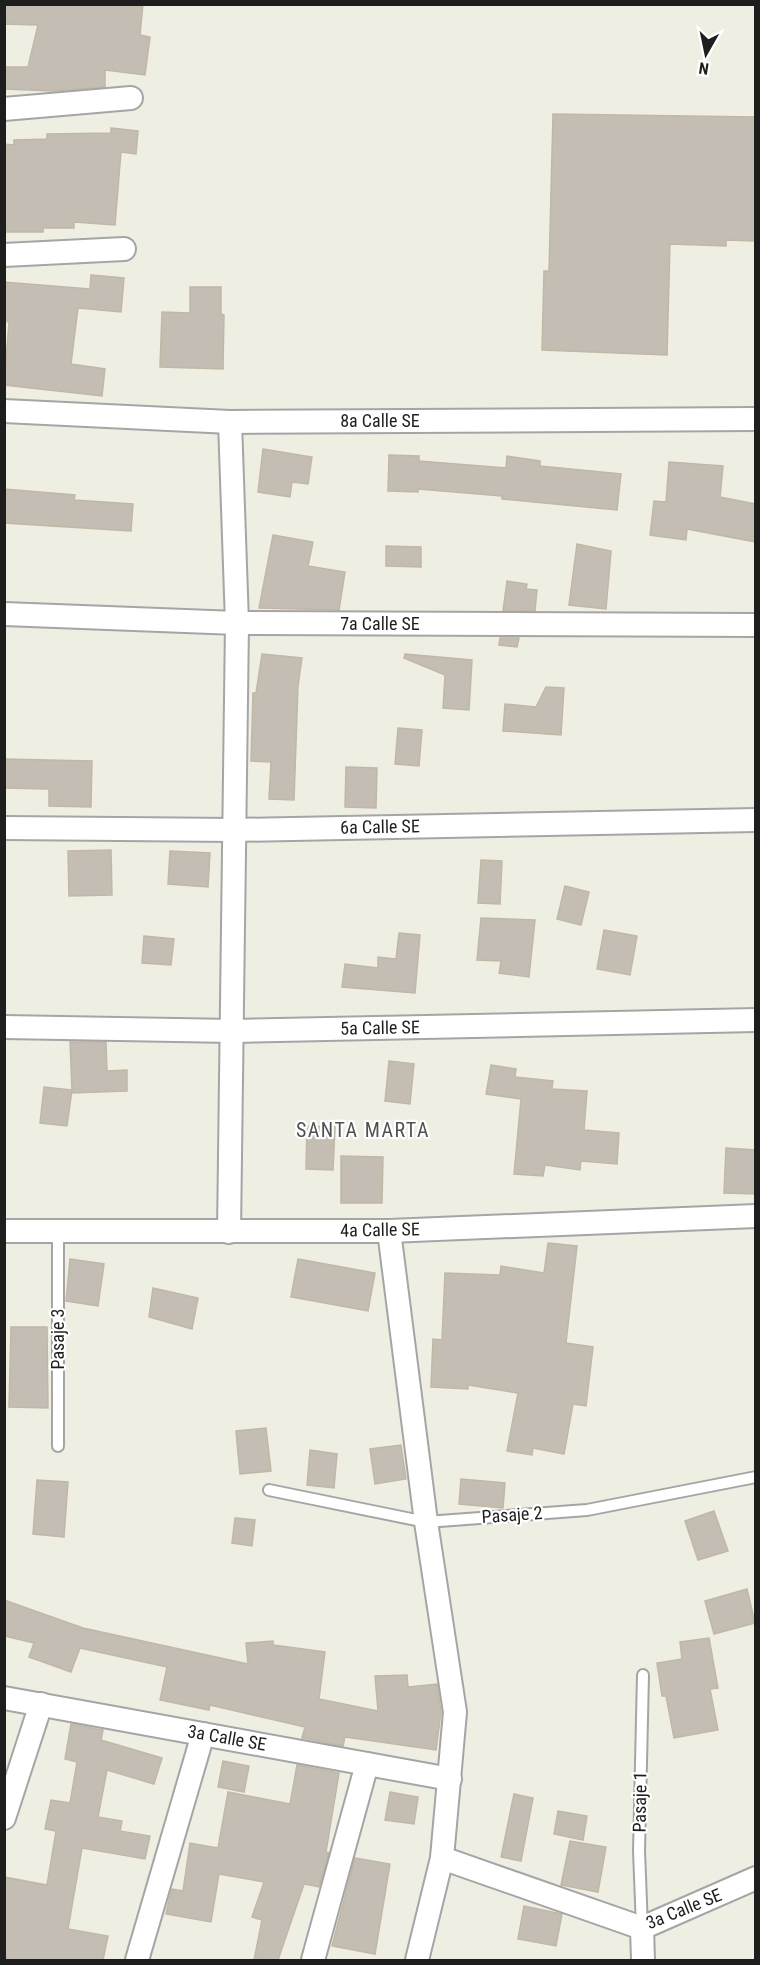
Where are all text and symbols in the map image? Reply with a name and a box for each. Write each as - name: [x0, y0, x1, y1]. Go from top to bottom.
- north arrow: [676, 24, 736, 84]
- text: N: [697, 58, 710, 78]
- street label: 8a Calle SE: [340, 410, 420, 431]
- street label: 7a Calle SE: [340, 613, 420, 634]
- street label: 6a Calle SE: [340, 815, 420, 838]
- street label: 5a Calle SE: [340, 1016, 420, 1039]
- district label: SANTA MARTA: [296, 1118, 430, 1142]
- street label: 4a Calle SE: [340, 1218, 420, 1241]
- street label: Pasaje 3: [47, 1309, 68, 1369]
- street label: Pasaje 2: [481, 1502, 543, 1527]
- street label: 3a Calle SE: [186, 1720, 268, 1755]
- street label: Pasaje 1: [628, 1771, 651, 1833]
- street label: 3a Calle SE: [643, 1884, 725, 1933]

